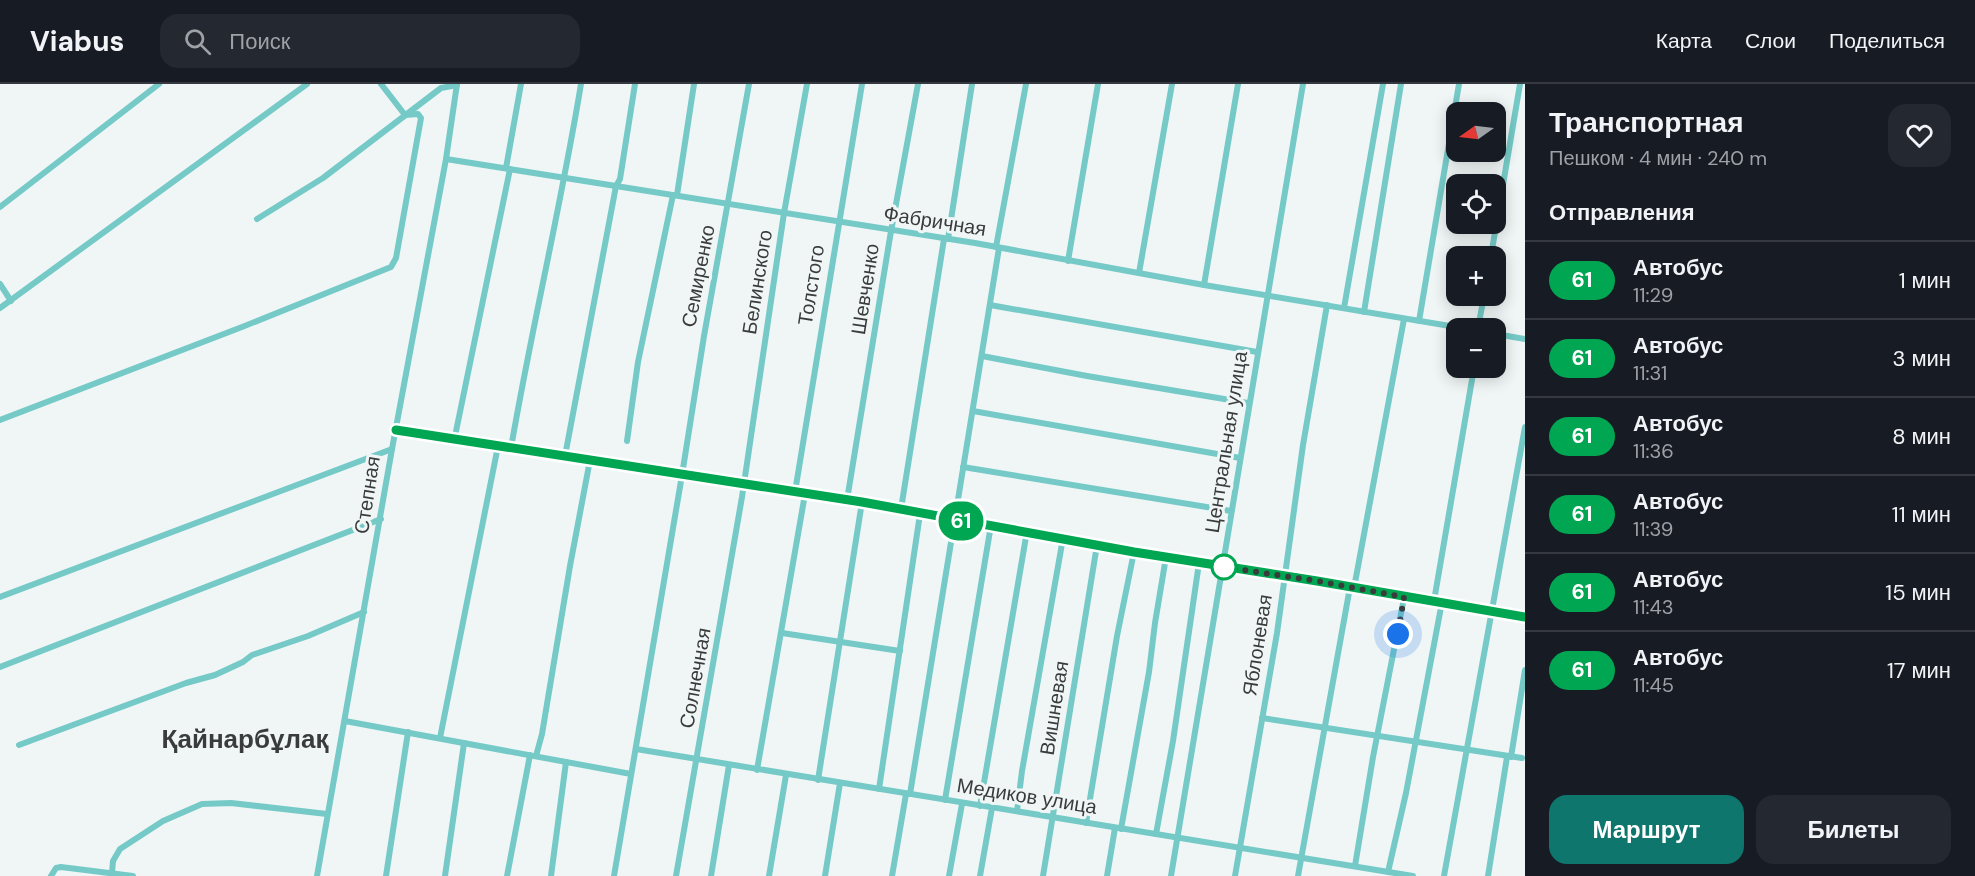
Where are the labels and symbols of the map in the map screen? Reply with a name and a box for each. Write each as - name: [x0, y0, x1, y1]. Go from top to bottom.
- north arrow: [1446, 102, 1506, 162]
- street label: Фабричная: [882, 200, 988, 242]
- street label: Семиренко: [675, 223, 721, 329]
- street label: Белинского: [736, 228, 778, 336]
- street label: Шевченко: [845, 242, 885, 336]
- street label: Толстого: [792, 243, 830, 327]
- street label: Центральная улица: [1199, 348, 1253, 535]
- street label: Степная: [348, 454, 386, 536]
- line badge: 61: [934, 502, 988, 540]
- unlabelled marker: [1211, 554, 1237, 580]
- street label: Яблоневая: [1236, 592, 1278, 698]
- your location: [1383, 619, 1413, 649]
- street label: Солнечная: [673, 626, 717, 730]
- street label: Вишневая: [1034, 659, 1074, 757]
- district label: Қайнарбұлақ: [162, 722, 329, 756]
- street label: Медиков улица: [955, 772, 1100, 820]

